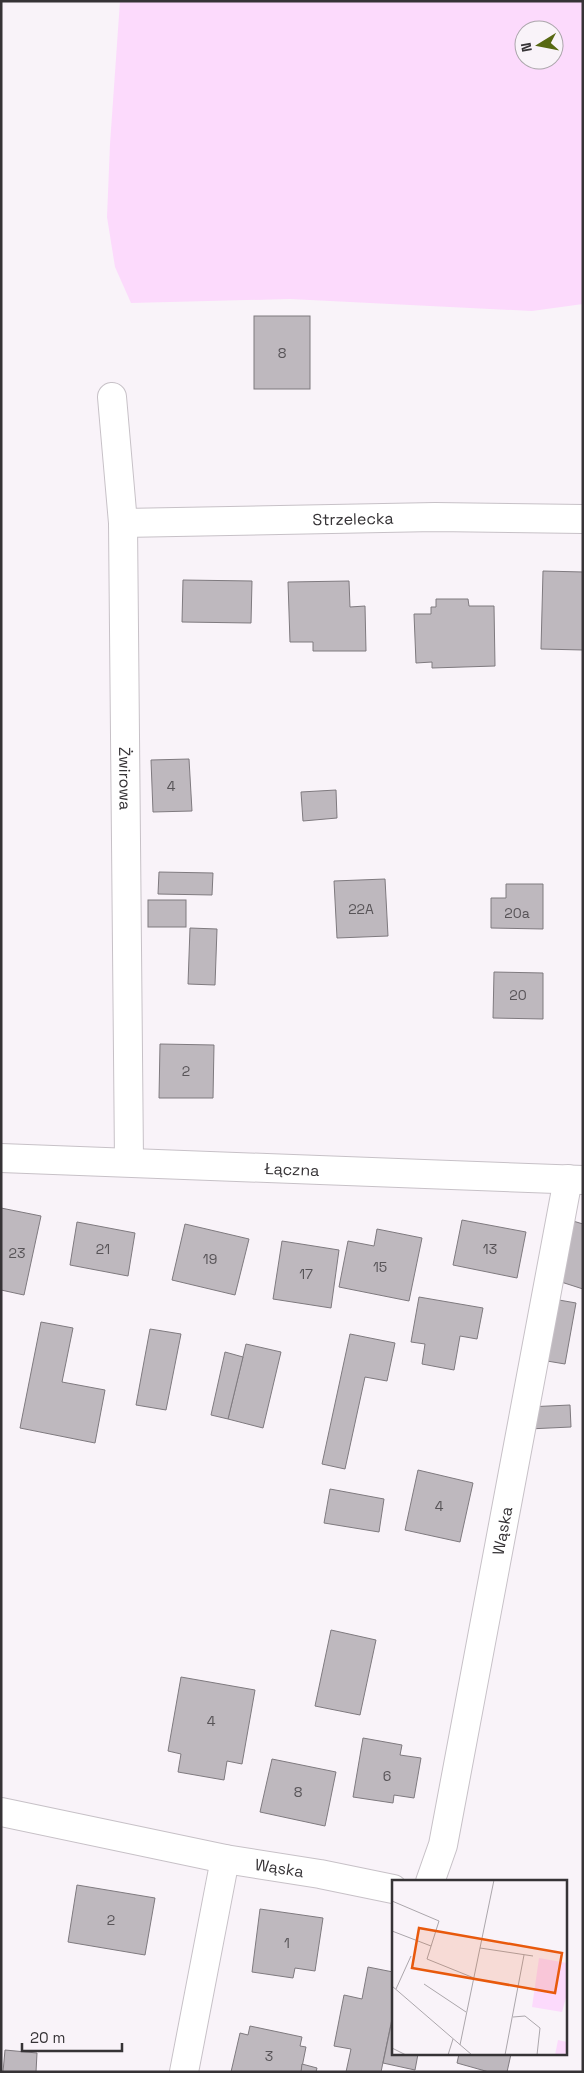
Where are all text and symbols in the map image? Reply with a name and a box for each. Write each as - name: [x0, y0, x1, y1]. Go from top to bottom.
- north arrow: [514, 20, 564, 70]
- text: N: [517, 41, 536, 53]
- house number: 8: [278, 344, 287, 362]
- street label: Strzelecka: [312, 508, 394, 530]
- street label: Żwirowa: [114, 747, 136, 810]
- house number: 4: [167, 777, 176, 795]
- house number: 22A: [348, 900, 374, 918]
- house number: 20a: [504, 904, 530, 922]
- house number: 20: [509, 986, 527, 1004]
- house number: 2: [182, 1062, 190, 1080]
- street label: Łączna: [264, 1158, 320, 1181]
- house number: 21: [96, 1240, 110, 1258]
- house number: 13: [483, 1240, 497, 1258]
- house number: 23: [9, 1244, 25, 1262]
- house number: 19: [203, 1250, 217, 1268]
- house number: 15: [373, 1258, 387, 1276]
- house number: 17: [299, 1265, 313, 1283]
- house number: 4: [435, 1497, 444, 1515]
- street label: Wąska: [488, 1505, 517, 1557]
- house number: 4: [207, 1712, 216, 1730]
- house number: 6: [383, 1767, 391, 1785]
- house number: 8: [294, 1783, 303, 1801]
- street label: Wąska: [254, 1854, 305, 1882]
- inset map: [392, 1880, 566, 2056]
- house number: 2: [107, 1911, 115, 1929]
- house number: 1: [284, 1934, 290, 1952]
- scale bar: [22, 2020, 122, 2052]
- text: 20 m: [30, 2028, 65, 2047]
- house number: 3: [265, 2047, 273, 2065]

